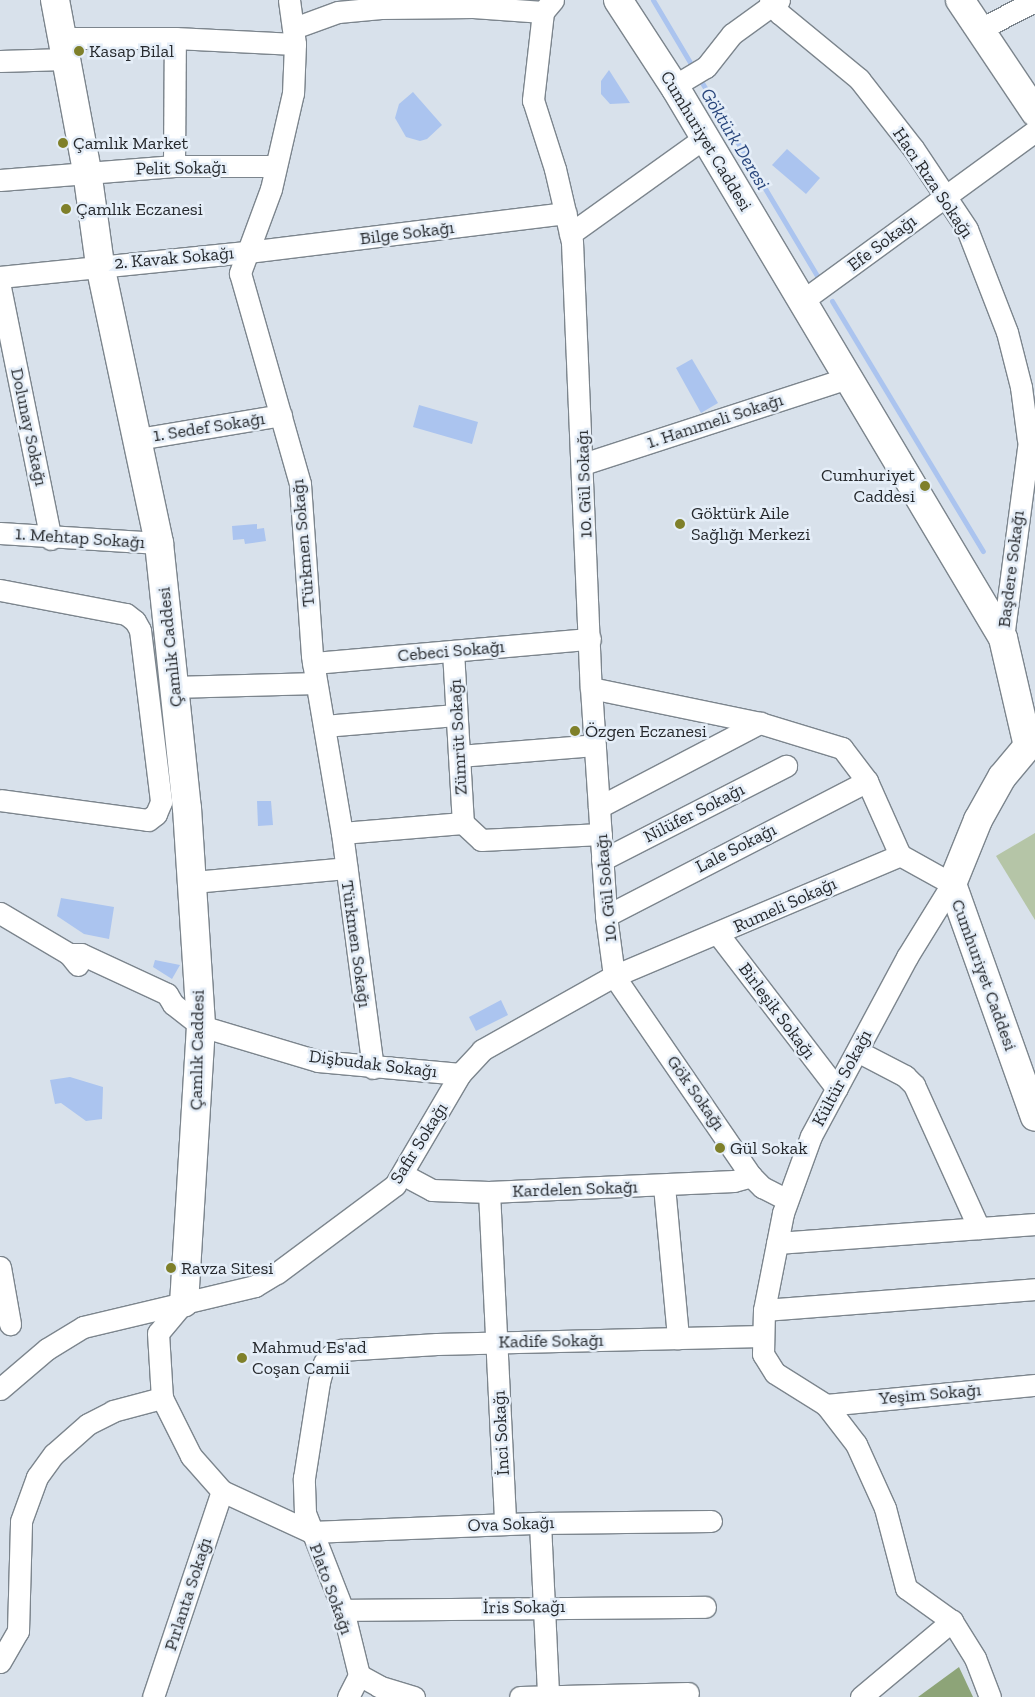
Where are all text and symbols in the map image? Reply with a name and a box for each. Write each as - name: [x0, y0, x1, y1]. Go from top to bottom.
- place label: Kasap Bilal: [89, 40, 174, 62]
- marker: Kasap Bilal: [73, 45, 85, 57]
- street label: Cumhuriyet Caddesi: [656, 67, 756, 215]
- water label: Göktürk Deresi: [696, 84, 774, 194]
- street label: Hacı Rıza Sokağı: [888, 124, 978, 242]
- place label: Çamlık Market: [73, 132, 188, 154]
- marker: Çamlık Market: [57, 137, 69, 149]
- street label: Pelit Sokağı: [135, 156, 227, 180]
- place label: Çamlık Eczanesi: [76, 198, 203, 220]
- marker: Çamlık Eczanesi: [60, 203, 72, 215]
- street label: Efe Sokağı: [843, 210, 921, 276]
- street label: Bilge Sokağı: [359, 216, 455, 250]
- street label: 2. Kavak Sokağı: [113, 242, 235, 274]
- street label: Dolunay Sokağı: [6, 366, 52, 488]
- street label: 1. Hanımeli Sokağı: [644, 389, 786, 453]
- street label: 1. Sedef Sokağı: [152, 408, 266, 446]
- street label: 10. Gül Sokağı: [571, 430, 597, 538]
- place label: Cumhuriyet Caddesi: [821, 465, 915, 508]
- street label: Türkmen Sokağı: [287, 478, 319, 608]
- marker: Cumhuriyet Caddesi: [919, 480, 931, 492]
- place label: Göktürk Aile Sağlığı Merkezi: [691, 503, 810, 546]
- street label: Başdere Sokağı: [993, 509, 1029, 629]
- marker: Göktürk Aile Sağlığı Merkezi: [673, 517, 687, 531]
- street label: 1. Mehtap Sokağı: [14, 523, 146, 553]
- street label: Çamlık Caddesi: [153, 586, 187, 708]
- street label: Cebeci Sokağı: [397, 636, 505, 666]
- street label: Zümrüt Sokağı: [444, 678, 472, 796]
- place label: Özgen Eczanesi: [585, 720, 707, 742]
- marker: Özgen Eczanesi: [569, 725, 581, 737]
- street label: Nilüfer Sokağı: [640, 778, 748, 848]
- street label: Lale Sokağı: [692, 818, 780, 878]
- street label: 10. Gül Sokağı: [591, 833, 621, 943]
- street label: Rumeli Sokağı: [730, 873, 840, 937]
- street label: Türkmen Sokağı: [336, 879, 376, 1009]
- street label: Cumhuriyet Caddesi: [947, 896, 1021, 1054]
- street label: Birleşik Sokağı: [734, 959, 820, 1063]
- street label: Çamlık Caddesi: [185, 990, 209, 1110]
- street label: Kültür Sokağı: [807, 1026, 877, 1130]
- street label: Dişbudak Sokağı: [308, 1045, 438, 1083]
- street label: Gök Sokağı: [662, 1051, 730, 1135]
- street label: Safir Sokağı: [385, 1098, 453, 1188]
- place label: Gül Sokak: [730, 1137, 808, 1159]
- marker: Gül Sokak: [714, 1142, 726, 1154]
- street label: Kardelen Sokağı: [512, 1176, 638, 1202]
- place label: Ravza Sitesi: [181, 1257, 273, 1279]
- marker: Ravza Sitesi: [165, 1262, 177, 1274]
- street label: Kadife Sokağı: [498, 1329, 604, 1353]
- place label: Mahmud Es'ad Coşan Camii: [252, 1337, 367, 1380]
- marker: Mahmud Es'ad Coşan Camii: [236, 1352, 248, 1364]
- street label: Yeşim Sokağı: [878, 1379, 982, 1409]
- street label: İnci Sokağı: [488, 1390, 514, 1476]
- street label: Ova Sokağı: [467, 1512, 555, 1536]
- street label: Pırlanta Sokağı: [160, 1535, 216, 1653]
- street label: Plato Sokağı: [305, 1540, 357, 1638]
- street label: İris Sokağı: [483, 1595, 565, 1619]

